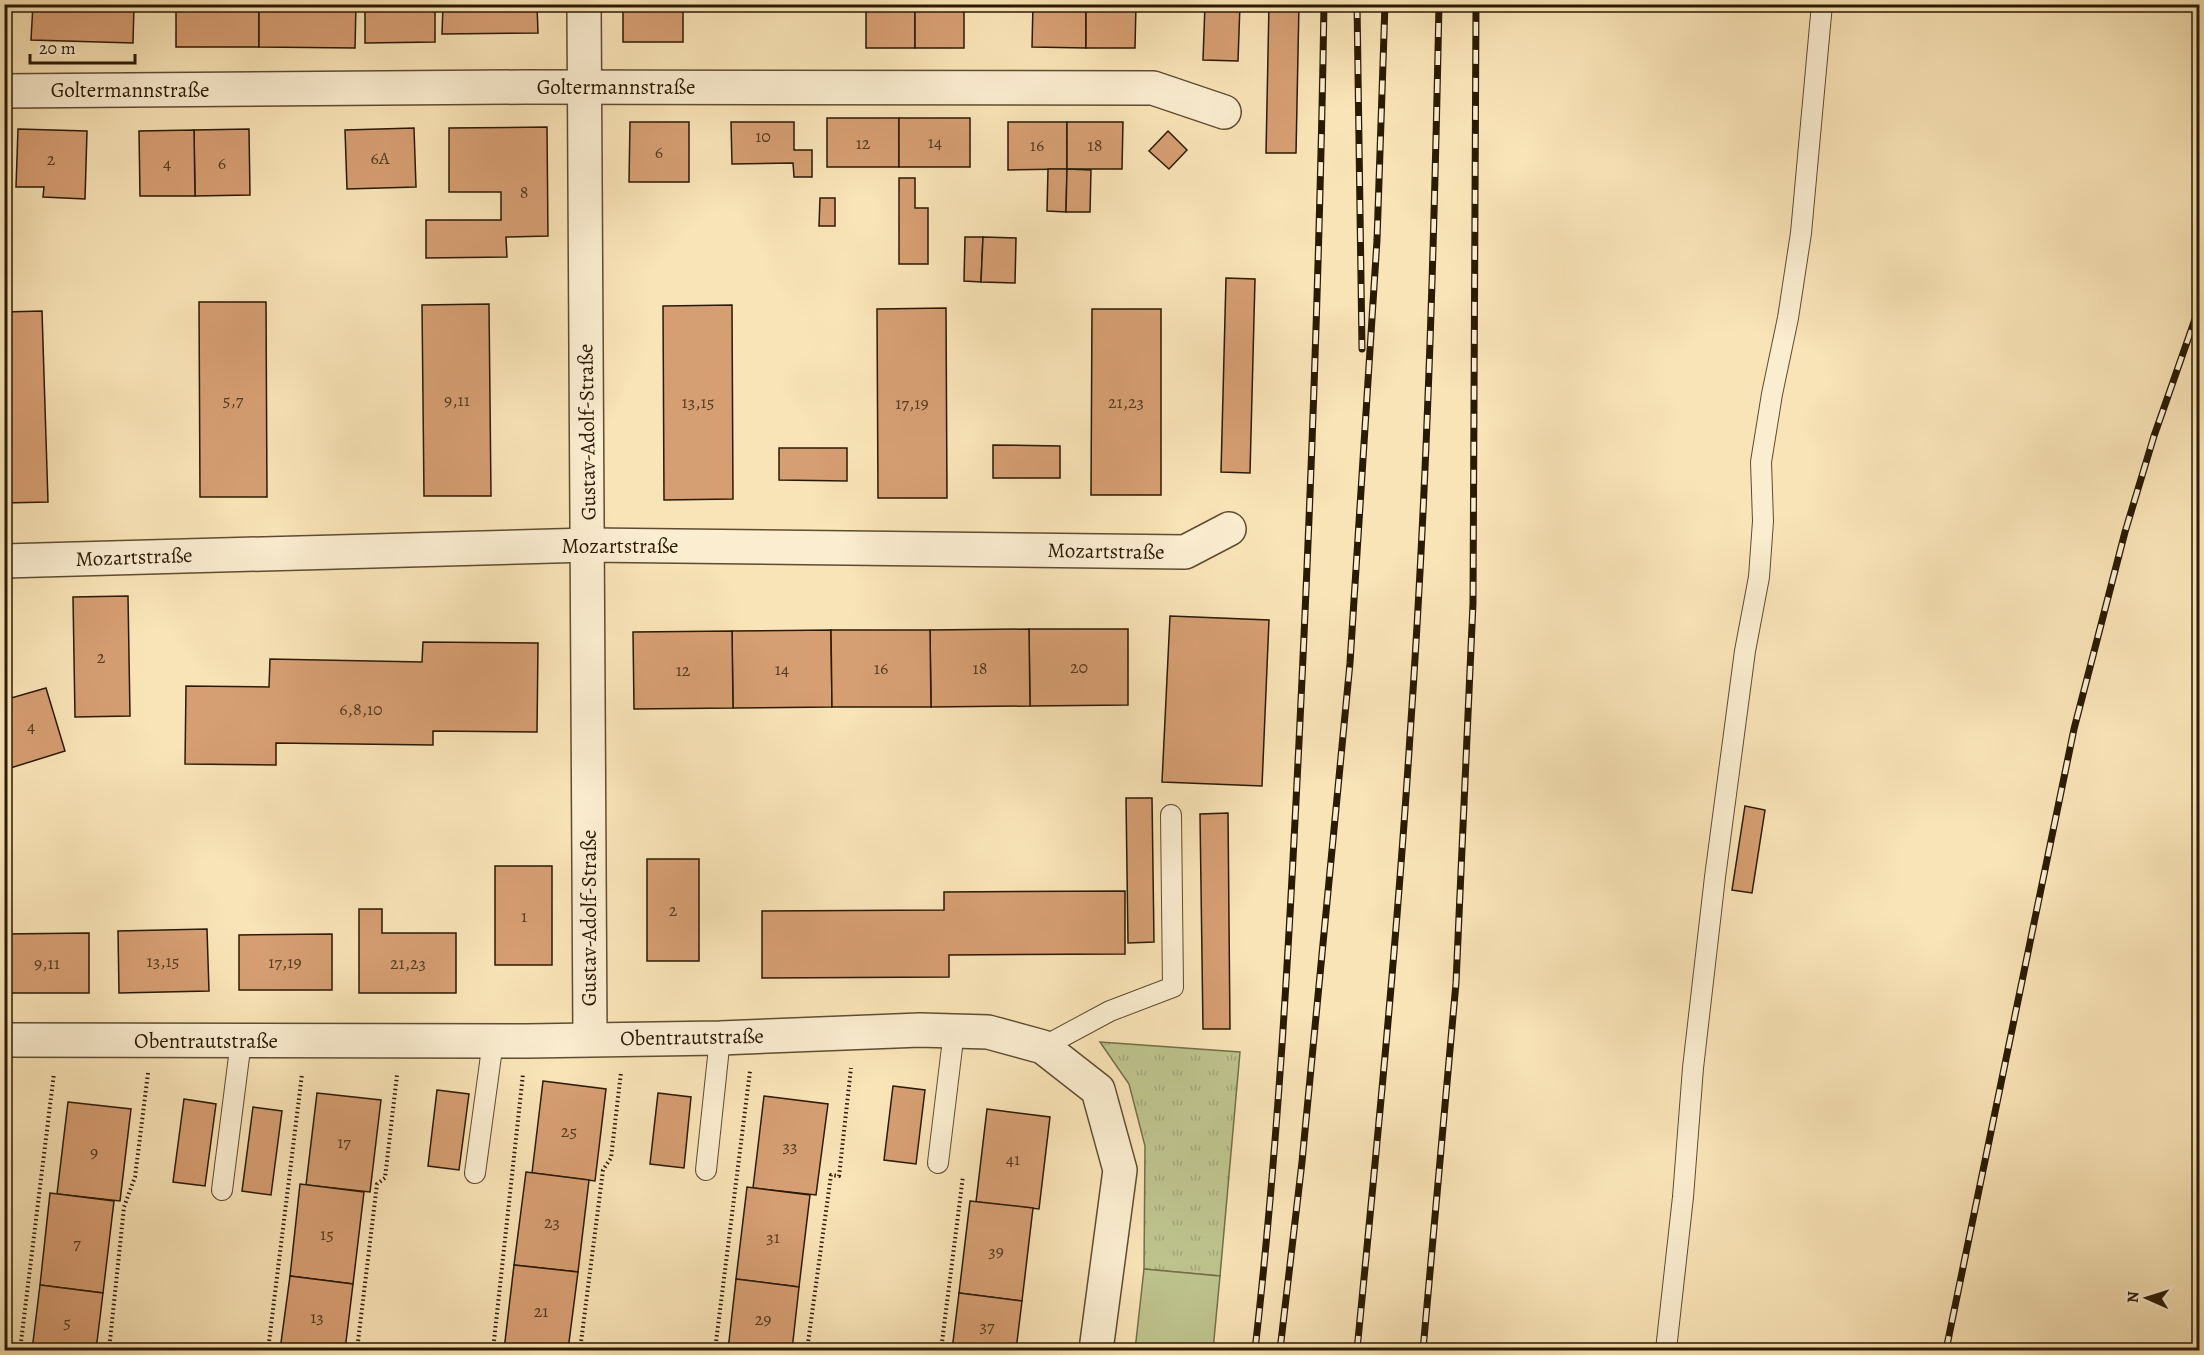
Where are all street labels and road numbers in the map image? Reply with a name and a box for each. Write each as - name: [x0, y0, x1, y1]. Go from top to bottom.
- street label: Goltermannstraße: [537, 73, 695, 101]
- street label: Goltermannstraße: [51, 76, 209, 104]
- street label: Gustav-Adolf-Straße: [571, 343, 603, 521]
- street label: Mozartstraße: [561, 532, 679, 560]
- street label: Mozartstraße: [1047, 536, 1165, 566]
- street label: Mozartstraße: [75, 541, 193, 573]
- street label: Gustav-Adolf-Straße: [575, 830, 603, 1006]
- street label: Obentrautstraße: [620, 1022, 764, 1052]
- street label: Obentrautstraße: [134, 1027, 278, 1055]

